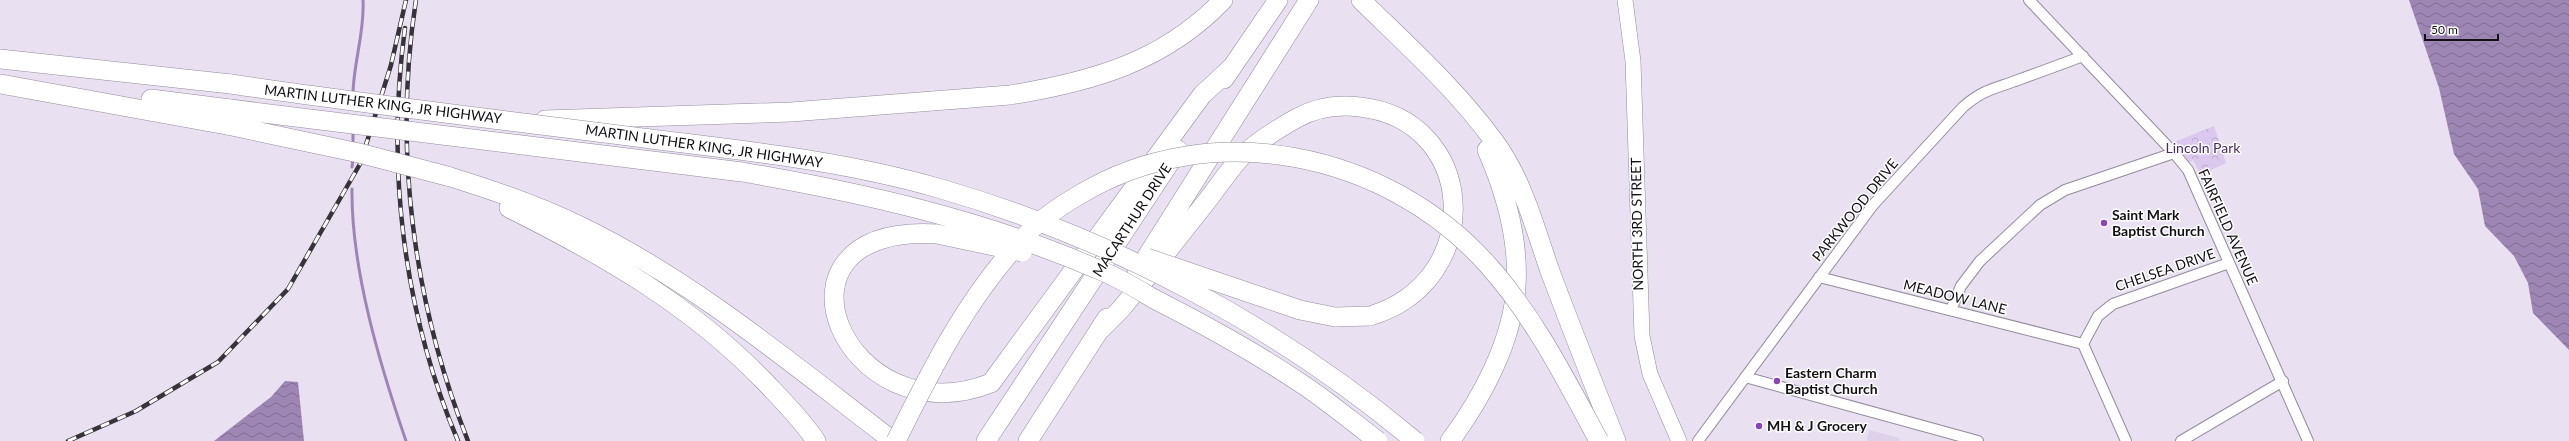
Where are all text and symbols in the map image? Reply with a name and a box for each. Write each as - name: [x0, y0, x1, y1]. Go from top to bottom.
- scale bar: [2425, 16, 2498, 42]
- text: 50 m: [2431, 22, 2458, 37]
- street label: MARTIN LUTHER KING, JR HIGHWAY: [263, 80, 503, 127]
- street label: MARTIN LUTHER KING, JR HIGHWAY: [584, 120, 824, 171]
- park label: Lincoln Park: [2166, 139, 2241, 156]
- street label: PARKWOOD DRIVE: [1808, 155, 1901, 264]
- street label: NORTH 3RD STREET: [1627, 157, 1646, 291]
- street label: MACARTHUR DRIVE: [1089, 160, 1175, 280]
- street label: FAIRFIELD AVENUE: [2195, 166, 2262, 288]
- place label: Saint Mark Baptist Church: [2112, 206, 2205, 239]
- marker: Saint Mark Baptist Church: [2099, 218, 2109, 228]
- street label: CHELSEA DRIVE: [2113, 244, 2217, 295]
- street label: MEADOW LANE: [1902, 275, 2008, 318]
- place label: Eastern Charm Baptist Church: [1785, 364, 1878, 397]
- marker: Eastern Charm Baptist Church: [1772, 376, 1782, 386]
- place label: MH & J Grocery: [1767, 417, 1867, 434]
- marker: MH & J Grocery: [1754, 421, 1764, 431]

